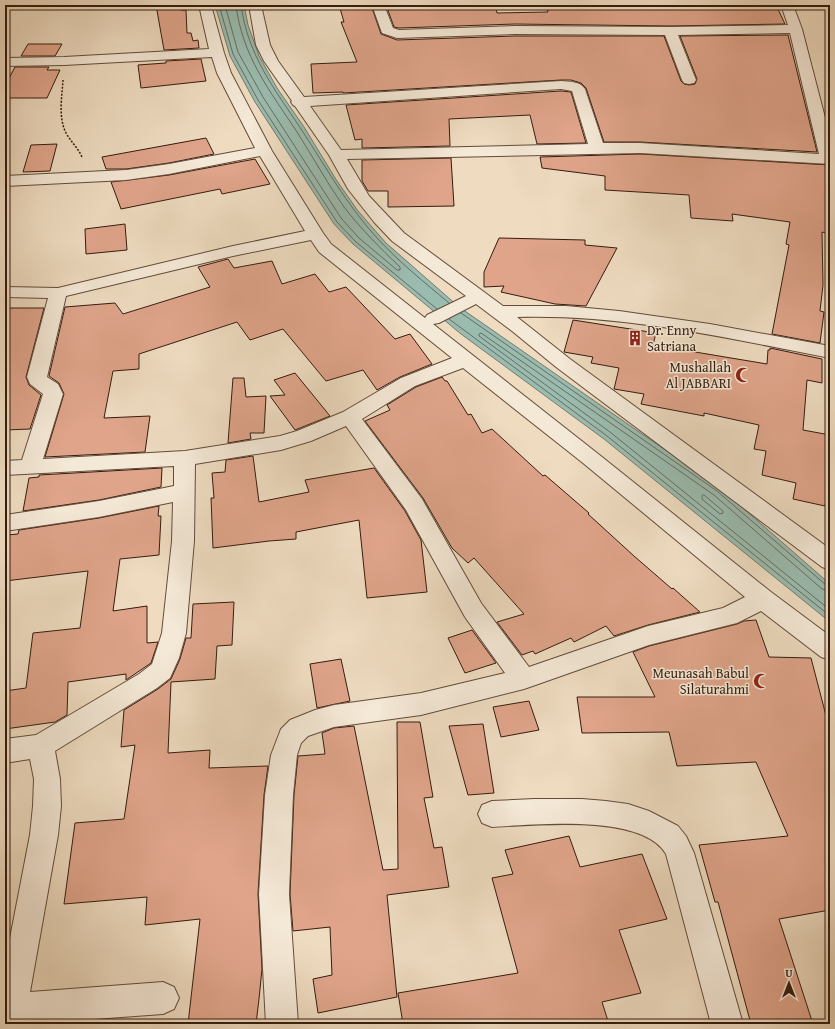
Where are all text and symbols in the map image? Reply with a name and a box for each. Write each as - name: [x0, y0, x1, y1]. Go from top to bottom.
- place label: Dr. Enny Satriana: [647, 320, 697, 356]
- building icon: Dr. Enny Satriana: [626, 329, 644, 347]
- place label: Mushallah Al JABBARI: [666, 357, 731, 393]
- mosque icon: Mushallah Al JABBARI: [734, 366, 752, 384]
- place label: Meunasah Babul Silaturahmi: [652, 663, 749, 699]
- mosque icon: Meunasah Babul Silaturahmi: [752, 672, 770, 690]
- north arrow: [769, 963, 809, 1003]
- text: U: [785, 965, 793, 981]

